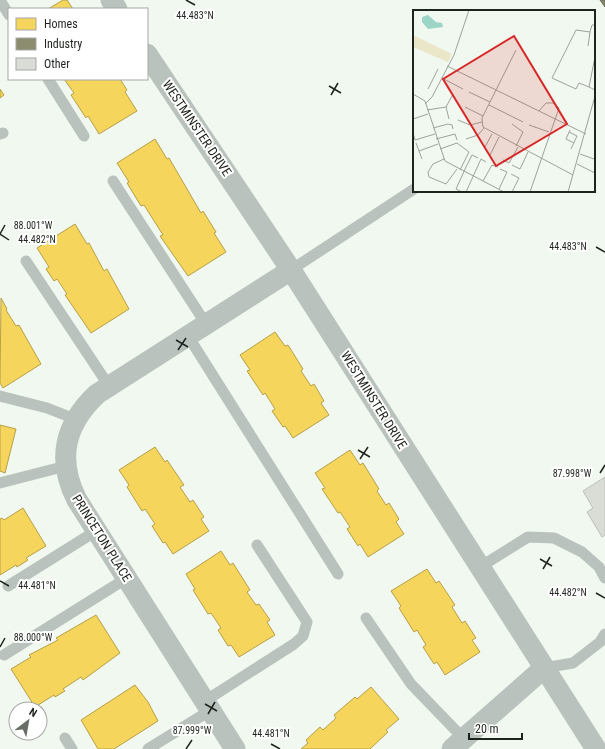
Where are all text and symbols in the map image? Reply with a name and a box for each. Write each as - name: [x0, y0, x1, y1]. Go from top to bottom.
- legend: [8, 8, 148, 80]
- text: 44.483°N: [176, 10, 214, 21]
- inset map: [413, 10, 595, 192]
- text: Homes: [44, 17, 78, 31]
- text: Industry: [44, 37, 82, 51]
- text: Other: [44, 57, 70, 71]
- street label: WESTMINSTER DRIVE: [159, 77, 235, 179]
- text: 88.001°W: [14, 220, 53, 231]
- text: 44.482°N: [18, 234, 56, 245]
- text: 44.483°N: [549, 241, 587, 252]
- street label: WESTMINSTER DRIVE: [338, 348, 410, 452]
- text: 87.998°W: [553, 468, 592, 479]
- street label: PRINCETON PLACE: [69, 492, 135, 584]
- text: 44.481°N: [18, 580, 56, 591]
- text: 44.482°N: [549, 587, 587, 598]
- text: 88.000°W: [14, 632, 53, 643]
- north arrow: [8, 701, 48, 741]
- text: N: [27, 706, 39, 720]
- scale bar: [469, 715, 522, 741]
- text: 20 m: [475, 722, 499, 736]
- text: 87.999°W: [173, 725, 212, 736]
- text: 44.481°N: [252, 728, 290, 739]

